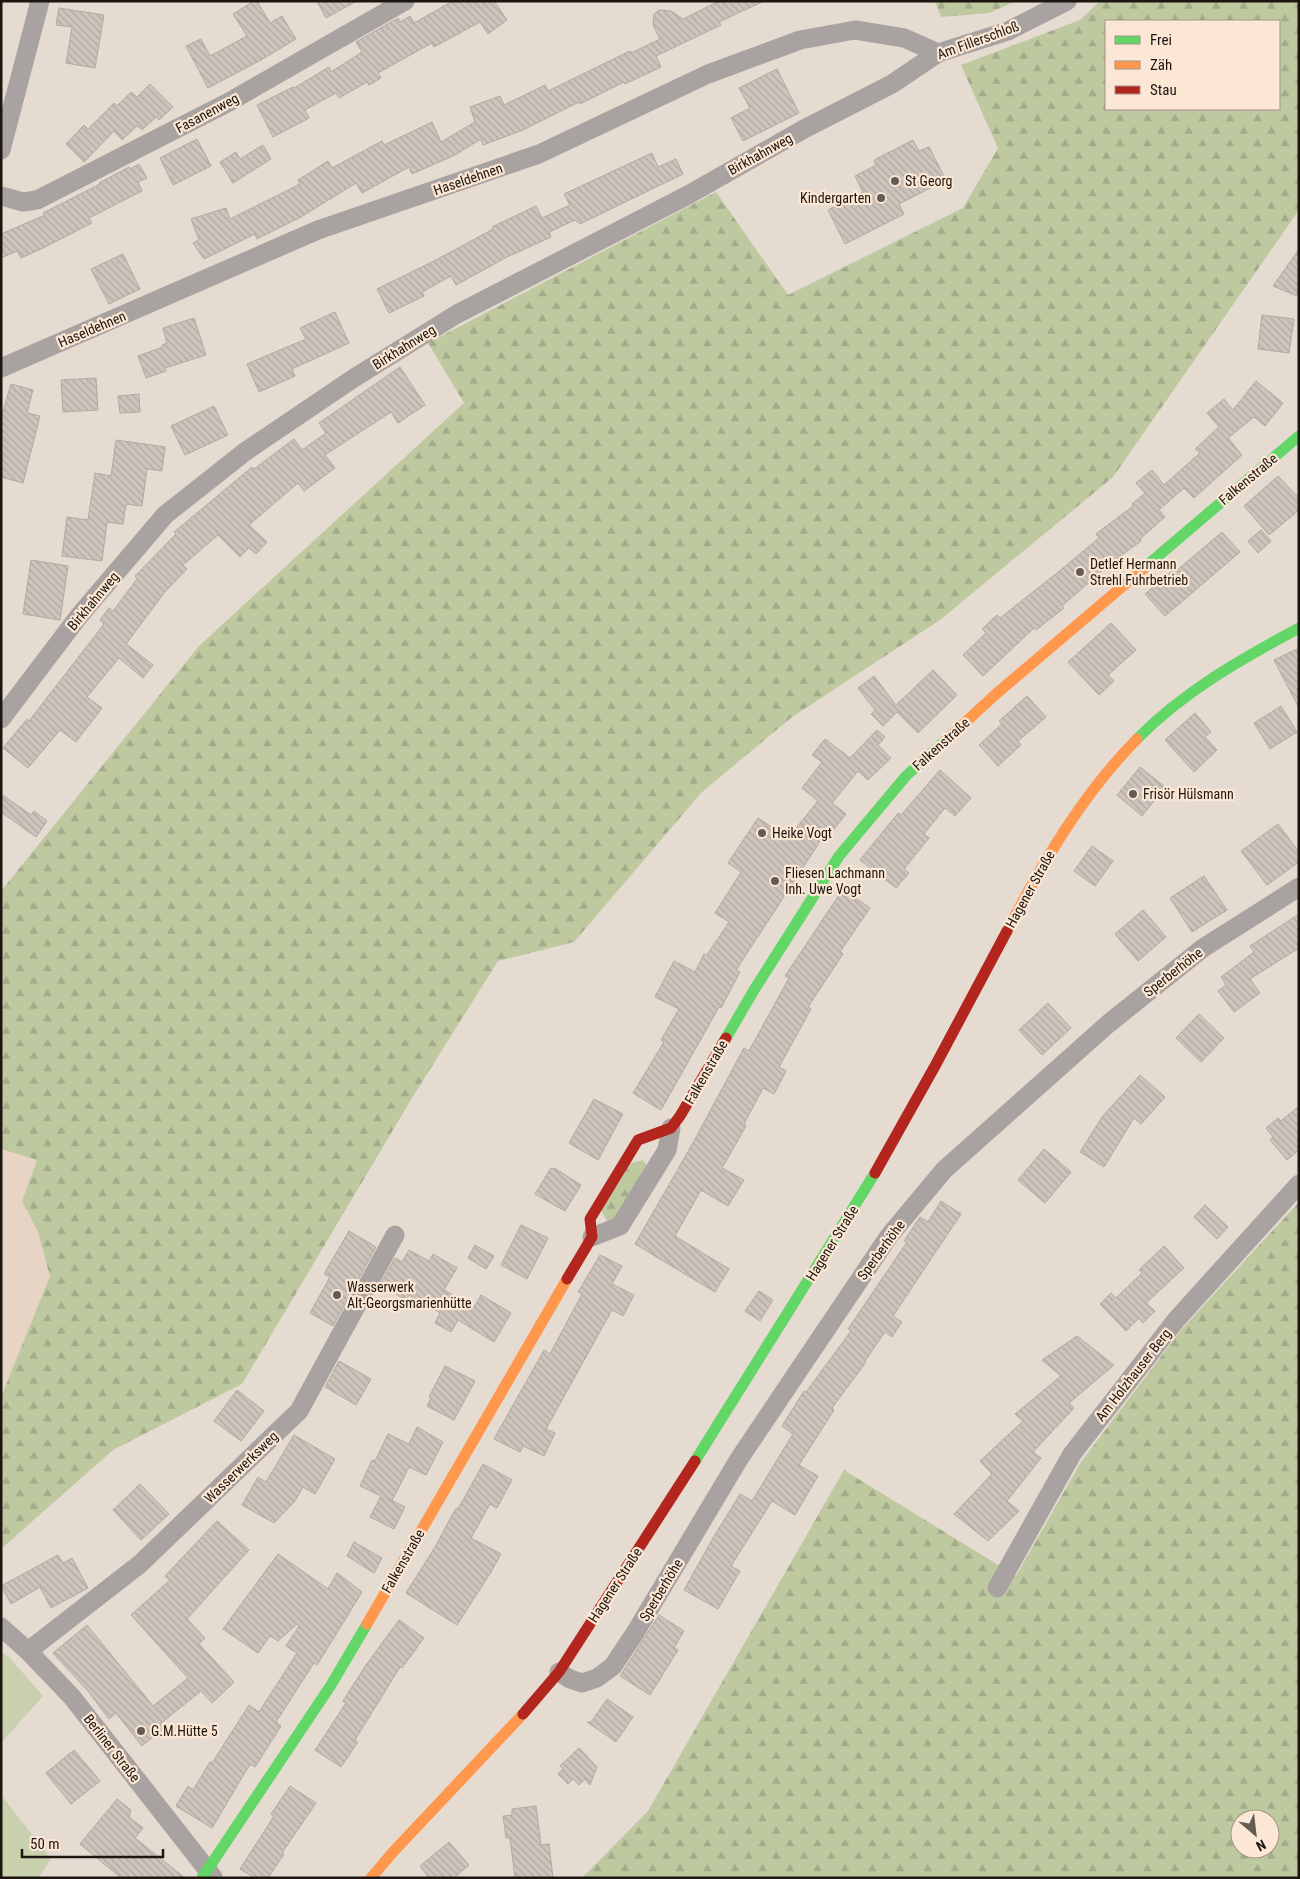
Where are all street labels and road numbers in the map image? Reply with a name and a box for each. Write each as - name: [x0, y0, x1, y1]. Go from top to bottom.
- street label: Am Fillerschloß: [935, 18, 1021, 62]
- street label: Fasanenweg: [173, 90, 241, 136]
- street label: Birkhahnweg: [725, 130, 795, 178]
- street label: Haseldehnen: [431, 160, 505, 198]
- street label: Haseldehnen: [56, 308, 128, 350]
- street label: Birkhahnweg: [370, 321, 438, 373]
- street label: Falkenstraße: [1216, 450, 1281, 508]
- street label: Birkhahnweg: [64, 569, 122, 633]
- street label: Falkenstraße: [909, 714, 973, 774]
- street label: Hagener Straße: [1002, 847, 1058, 930]
- street label: Sperberhöhe: [1141, 944, 1206, 1000]
- street label: Falkenstraße: [681, 1037, 731, 1107]
- street label: Hagener Straße: [803, 1202, 862, 1284]
- street label: Sperberhöhe: [854, 1217, 908, 1283]
- street label: Am Holzhauser Berg: [1092, 1326, 1174, 1424]
- street label: Wasserwerksweg: [201, 1428, 281, 1506]
- street label: Falkenstraße: [378, 1526, 428, 1596]
- street label: Hagener Straße: [585, 1544, 645, 1625]
- street label: Sperberhöhe: [636, 1556, 686, 1624]
- street label: Berliner Straße: [81, 1711, 144, 1785]

